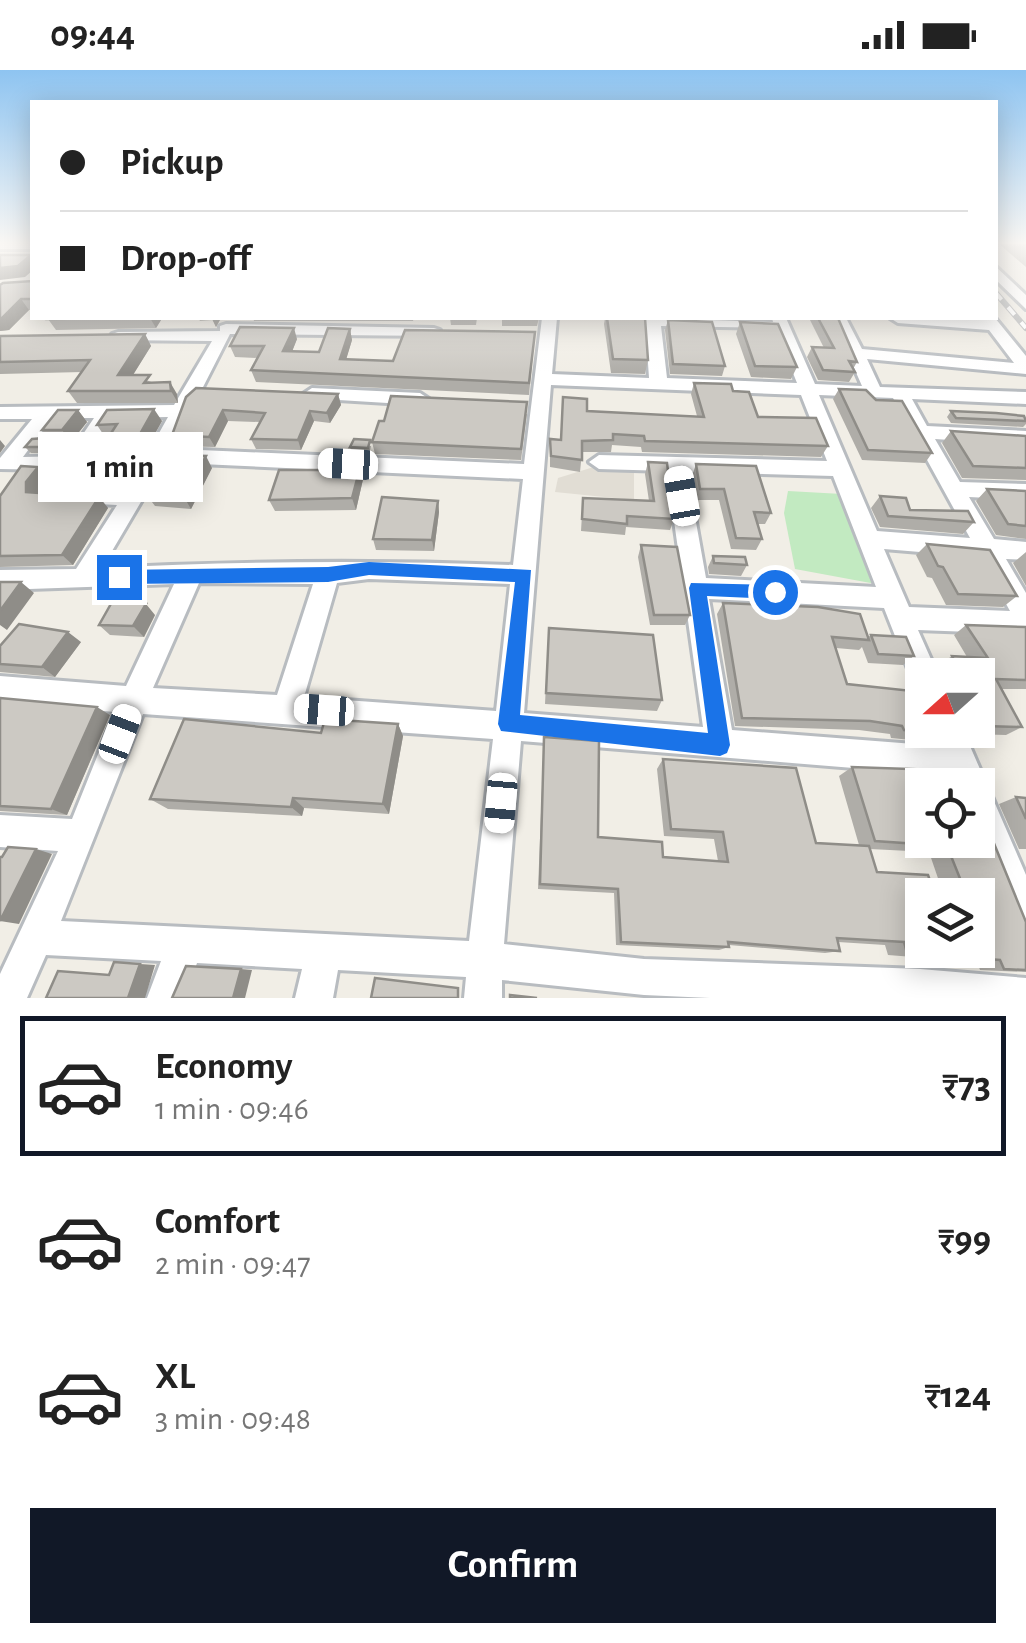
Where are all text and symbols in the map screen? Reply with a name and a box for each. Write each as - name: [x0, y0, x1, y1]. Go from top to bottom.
- text: 09:44: [50, 16, 135, 54]
- text: Pickup: [120, 144, 224, 182]
- text: Drop-off: [120, 240, 251, 278]
- callout: 1 min: [36, 432, 202, 502]
- car: [317, 447, 379, 481]
- text: 1 min: [87, 451, 154, 483]
- car: [662, 464, 702, 528]
- route end: [97, 555, 142, 600]
- route start: [753, 570, 798, 615]
- north arrow: [905, 658, 995, 748]
- map controls: [905, 658, 995, 968]
- car: [293, 693, 355, 727]
- car: [95, 701, 145, 767]
- button: locate: [905, 768, 995, 858]
- car: [483, 772, 519, 834]
- button: layers: [905, 878, 995, 968]
- icon: car: [35, 1041, 125, 1131]
- text: Economy: [155, 1048, 293, 1086]
- text: ₹73: [942, 1067, 991, 1105]
- text: 1 min · 09:46: [155, 1093, 309, 1125]
- icon: car: [35, 1196, 125, 1286]
- text: Comfort: [155, 1203, 280, 1241]
- text: ₹99: [938, 1222, 991, 1260]
- text: 2 min · 09:47: [155, 1248, 311, 1280]
- icon: car: [35, 1351, 125, 1441]
- text: XL: [155, 1358, 195, 1396]
- text: ₹124: [924, 1377, 991, 1415]
- text: 3 min · 09:48: [155, 1403, 311, 1435]
- button: Confirm: [30, 1508, 996, 1623]

